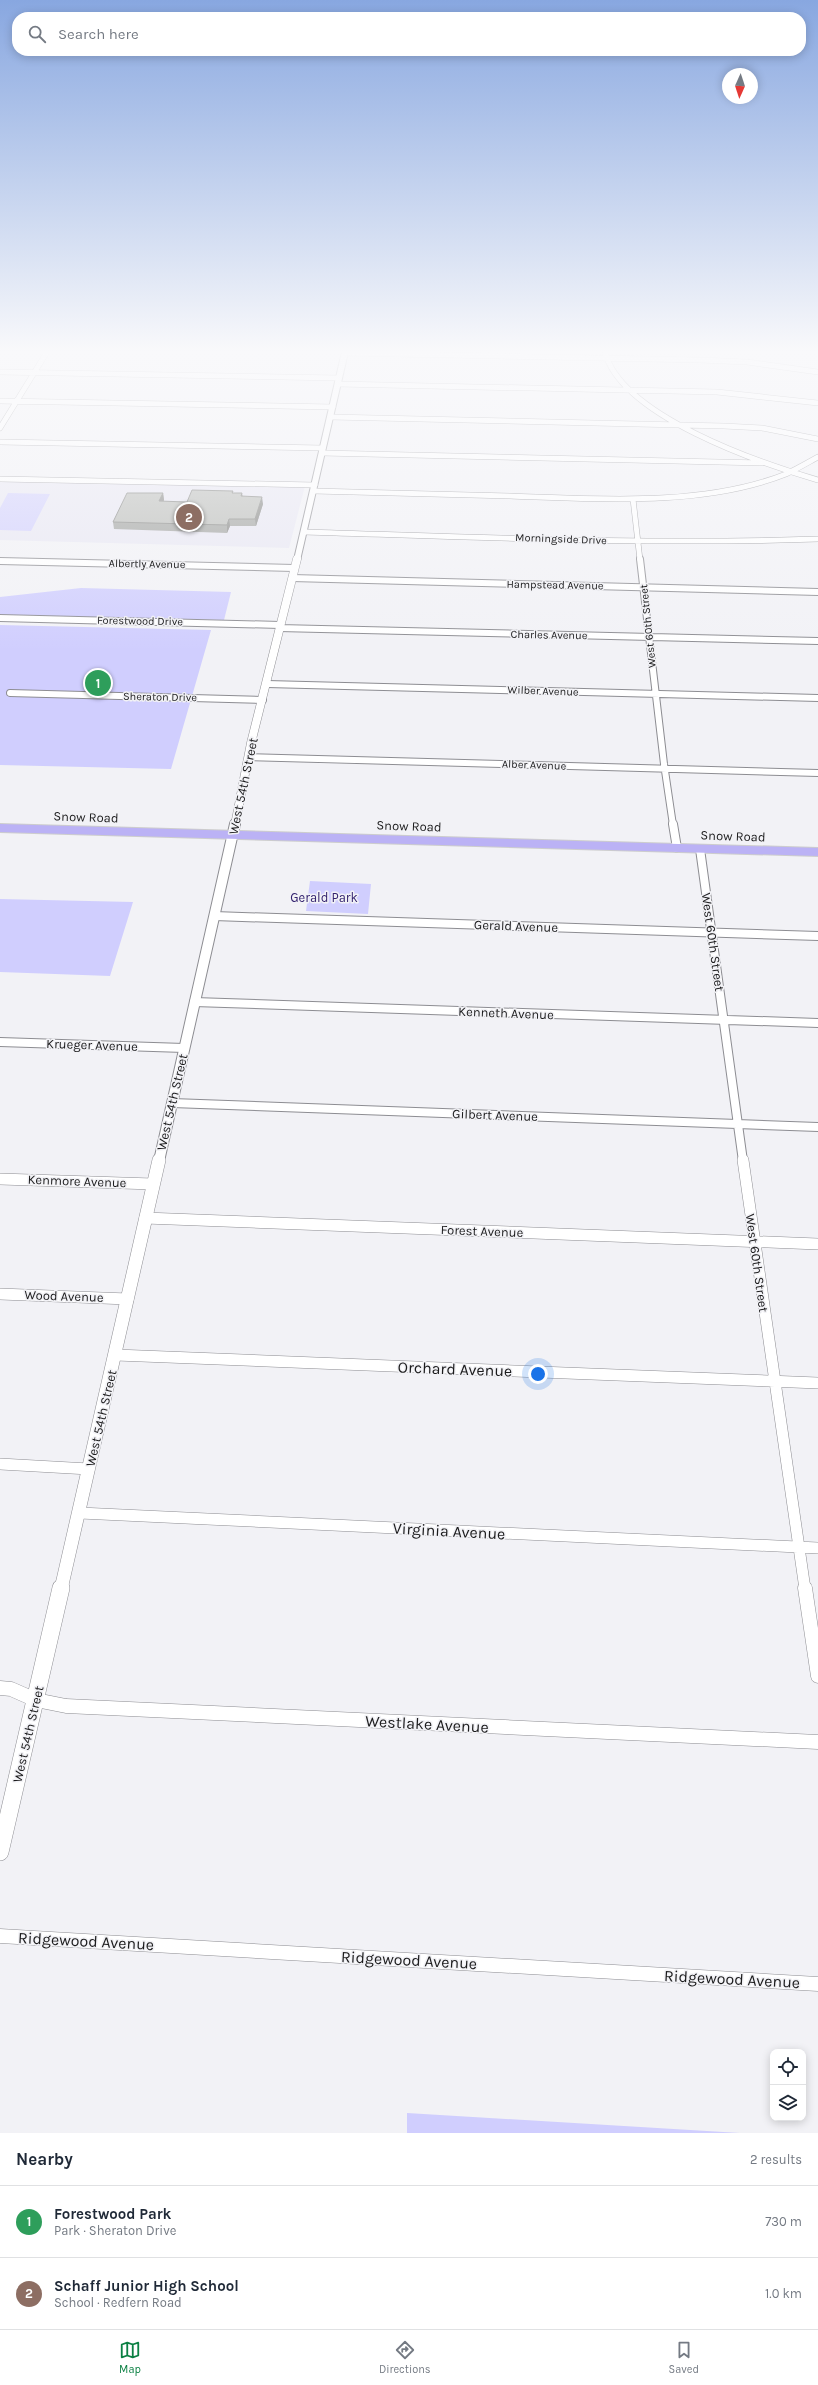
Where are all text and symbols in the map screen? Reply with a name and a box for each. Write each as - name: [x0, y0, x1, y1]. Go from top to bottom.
- search box: [12, 12, 806, 56]
- icon: search: [26, 23, 48, 45]
- text: Search here: [58, 25, 139, 43]
- north arrow: [722, 68, 758, 104]
- pin: 2: [176, 502, 202, 532]
- street label: Morningside Drive: [515, 531, 607, 547]
- street label: Albertly Avenue: [109, 557, 186, 571]
- street label: Hampstead Avenue: [506, 578, 604, 592]
- street label: West 60th Street: [637, 584, 659, 668]
- street label: Forestwood Drive: [97, 614, 183, 628]
- street label: Charles Avenue: [511, 628, 588, 642]
- pin: 1: [85, 668, 111, 698]
- street label: Wilber Avenue: [507, 683, 579, 699]
- street label: Sheraton Drive: [123, 690, 197, 704]
- street label: West 54th Street: [225, 736, 261, 836]
- street label: Alber Avenue: [502, 757, 567, 773]
- street label: Snow Road: [53, 808, 119, 826]
- street label: Snow Road: [376, 817, 442, 835]
- street label: Snow Road: [700, 827, 766, 845]
- park label: Gerald Park: [290, 890, 358, 905]
- street label: West 60th Street: [699, 892, 727, 992]
- street label: Gerald Avenue: [474, 917, 559, 935]
- street label: Kenneth Avenue: [458, 1004, 554, 1022]
- street label: Krueger Avenue: [46, 1036, 138, 1054]
- street label: West 54th Street: [154, 1052, 190, 1152]
- street label: Gilbert Avenue: [452, 1106, 538, 1124]
- street label: Kenmore Avenue: [27, 1172, 127, 1190]
- street label: West 60th Street: [743, 1213, 771, 1313]
- street label: Forest Avenue: [440, 1222, 524, 1240]
- street label: Wood Avenue: [24, 1287, 104, 1305]
- street label: Orchard Avenue: [397, 1358, 513, 1380]
- your location: [528, 1364, 548, 1384]
- street label: West 54th Street: [83, 1368, 119, 1468]
- street label: Virginia Avenue: [392, 1519, 506, 1543]
- street label: West 54th Street: [10, 1684, 46, 1784]
- street label: Westlake Avenue: [365, 1711, 489, 1737]
- street label: Ridgewood Avenue: [17, 1928, 155, 1954]
- street label: Ridgewood Avenue: [340, 1947, 478, 1973]
- street label: Ridgewood Avenue: [663, 1966, 801, 1992]
- map controls: [770, 2049, 806, 2121]
- button: locate: [770, 2049, 806, 2085]
- button: layers: [770, 2085, 806, 2121]
- text: Nearby: [16, 2149, 73, 2169]
- text: 2 results: [750, 2152, 802, 2167]
- text: Forestwood Park: [54, 2205, 171, 2223]
- text: 1: [27, 2214, 31, 2229]
- text: 730 m: [765, 2214, 802, 2229]
- text: Park · Sheraton Drive: [54, 2223, 176, 2238]
- text: Schaff Junior High School: [54, 2277, 239, 2295]
- text: 2: [25, 2286, 33, 2301]
- text: 1.0 km: [765, 2286, 802, 2301]
- text: School · Redfern Road: [54, 2295, 182, 2310]
- tab: Map: [119, 2339, 141, 2376]
- tab: Directions: [379, 2339, 431, 2376]
- tab: Saved: [669, 2339, 699, 2376]

